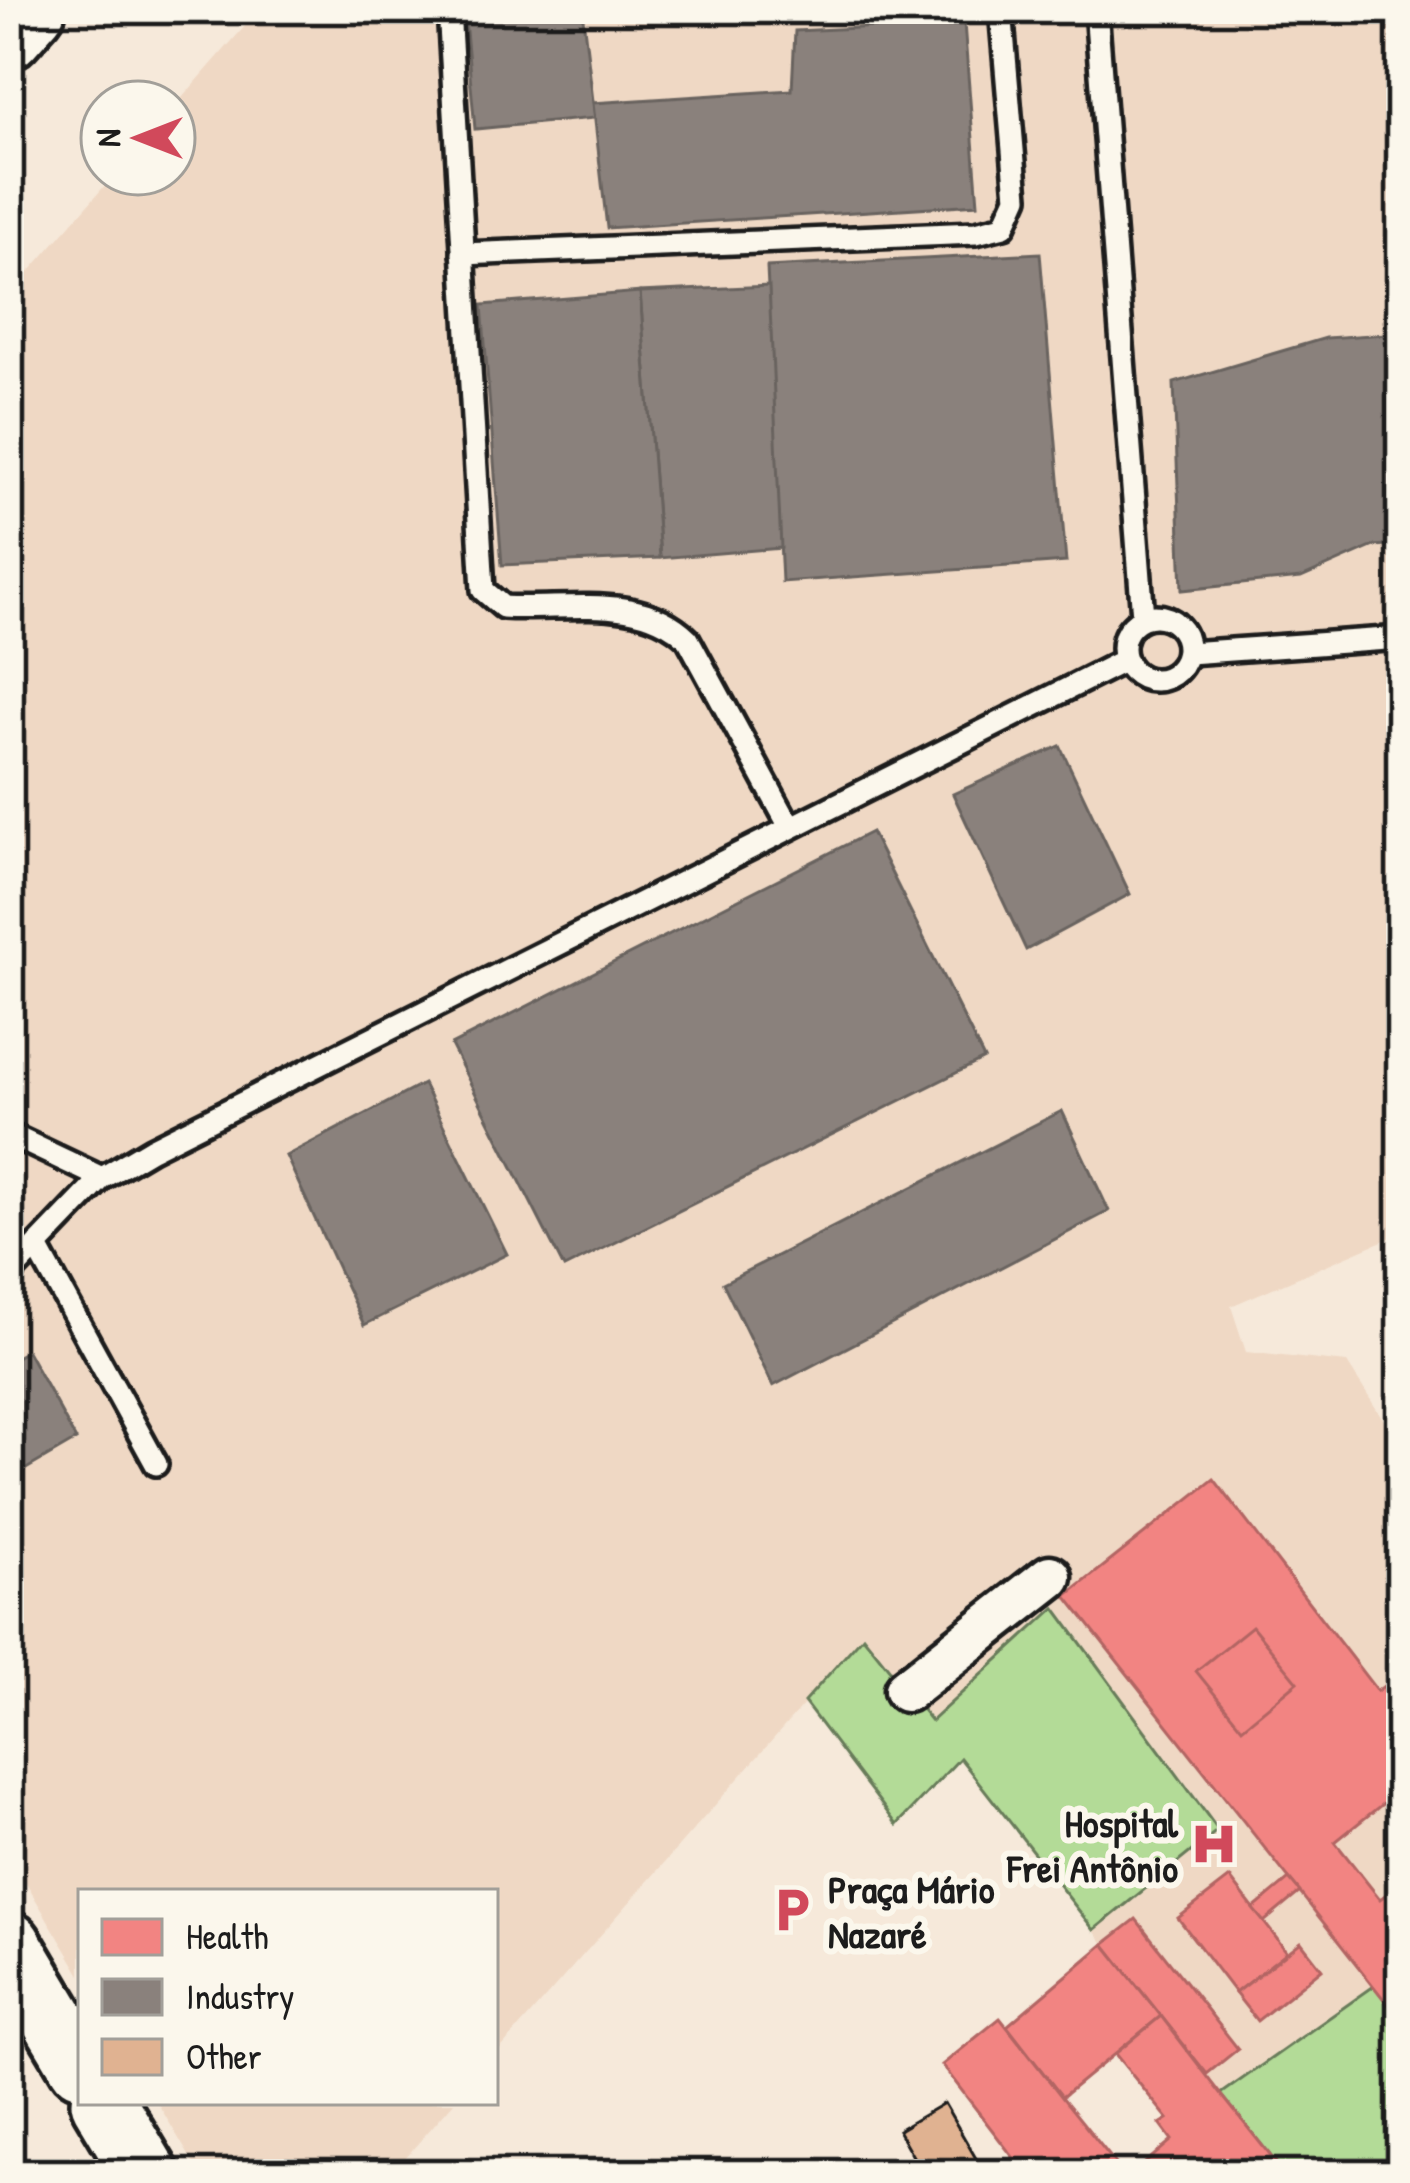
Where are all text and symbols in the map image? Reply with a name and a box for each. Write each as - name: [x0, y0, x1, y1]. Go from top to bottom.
- north arrow: [78, 78, 198, 198]
- text: N: [86, 129, 130, 147]
- place label: Hospital Frei Antônio: [1006, 1796, 1179, 1894]
- hospital icon: Hospital Frei Antônio: [1189, 1819, 1239, 1869]
- place label: Praça Mário Nazaré: [828, 1862, 995, 1960]
- parking icon: Praça Mário Nazaré: [767, 1885, 817, 1935]
- legend: [78, 1889, 498, 2105]
- text: Health: [186, 1911, 268, 1960]
- text: Industry: [186, 1971, 295, 2020]
- text: Other: [186, 2031, 262, 2080]

